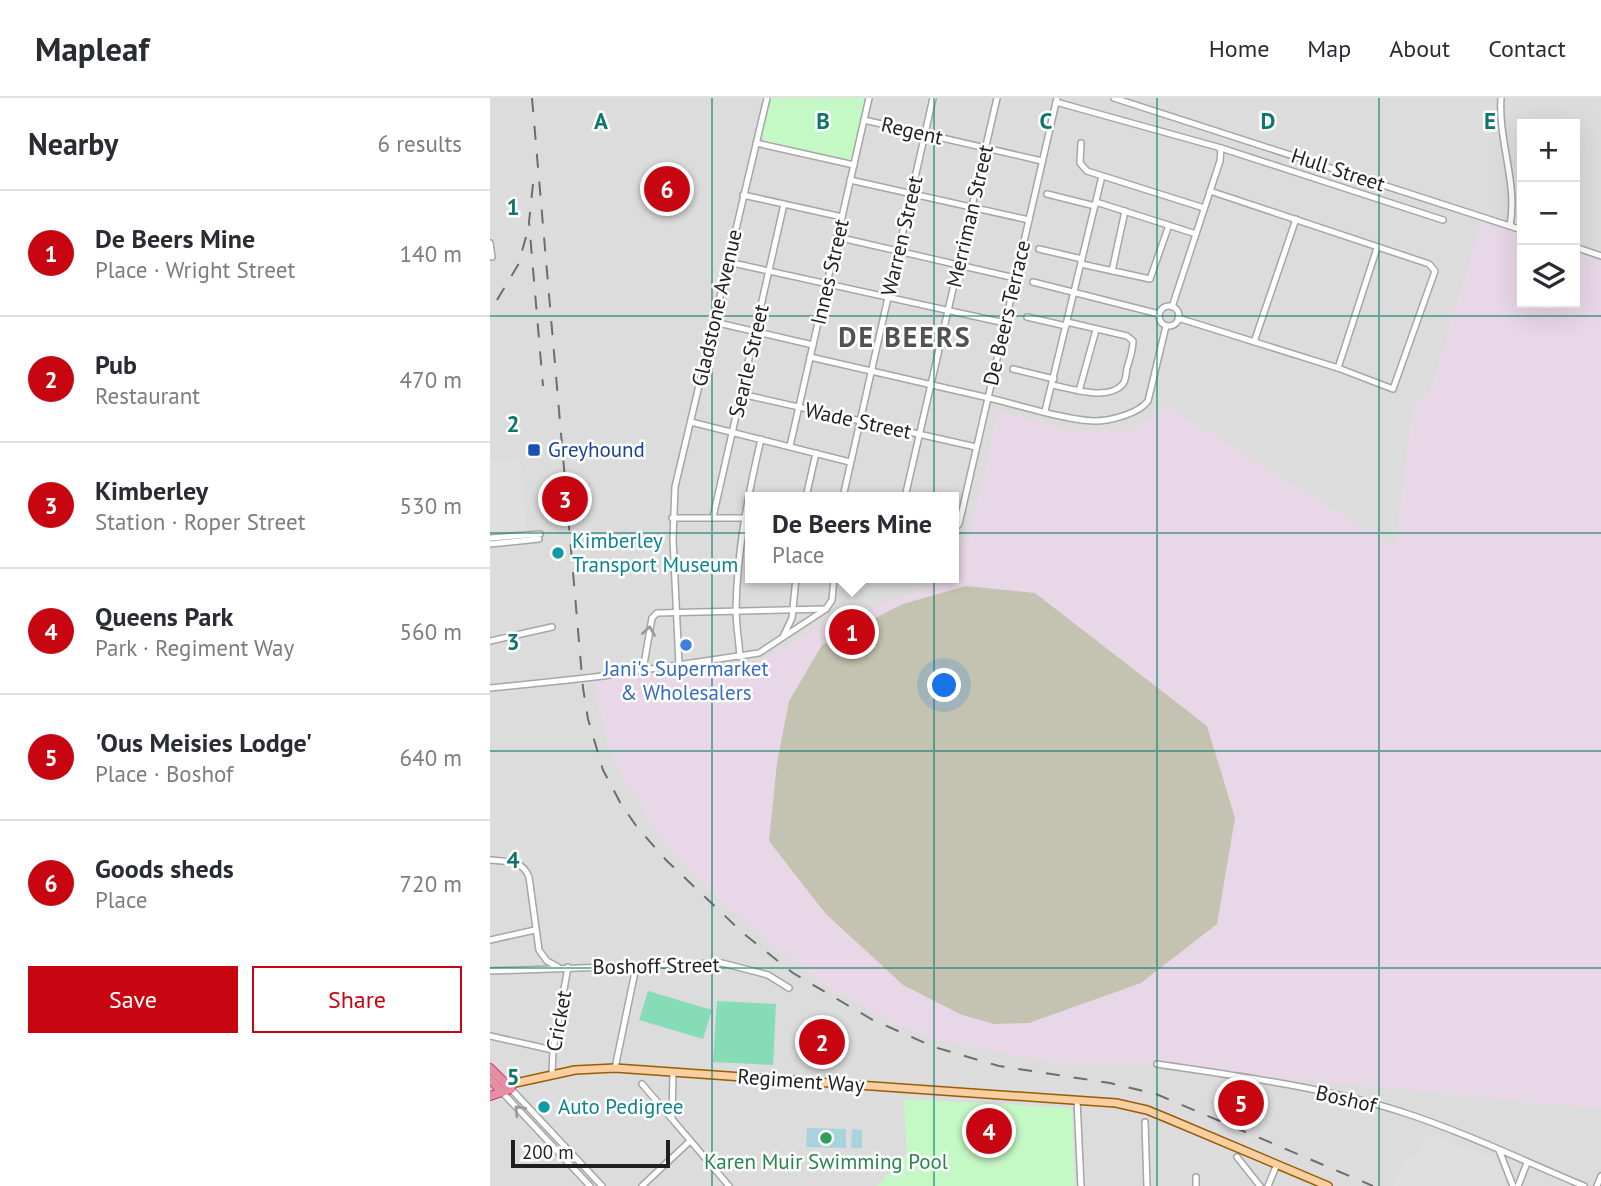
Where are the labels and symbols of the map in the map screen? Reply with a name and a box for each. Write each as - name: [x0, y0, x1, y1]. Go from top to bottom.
- text: A: [594, 106, 608, 135]
- text: B: [816, 106, 830, 135]
- text: C: [1040, 106, 1053, 135]
- text: D: [1261, 106, 1275, 135]
- text: E: [1484, 106, 1496, 135]
- street label: Regent: [879, 110, 946, 151]
- street label: Merriman Street: [940, 142, 999, 290]
- street label: Hull Street: [1288, 142, 1388, 197]
- pin: 6: [644, 163, 690, 215]
- street label: Warren Street: [875, 173, 928, 299]
- text: 1: [506, 192, 520, 221]
- street label: Innes Street: [804, 216, 855, 327]
- street label: Gladstone Avenue: [685, 227, 748, 389]
- street label: De Beers Terrace: [977, 238, 1036, 388]
- street label: Searle Street: [722, 302, 775, 420]
- district label: DE BEERS: [838, 318, 972, 355]
- street label: Wade Street: [802, 396, 914, 445]
- text: 2: [506, 409, 520, 438]
- place label: Greyhound: [548, 436, 645, 463]
- marker: Greyhound: [526, 442, 542, 458]
- pin: 3: [542, 473, 588, 525]
- place label: Kimberley Transport Museum: [572, 527, 738, 578]
- marker: Kimberley Transport Museum: [550, 545, 566, 561]
- pin: 1: [829, 606, 875, 658]
- one-way arrow: [642, 625, 657, 637]
- text: 3: [506, 627, 520, 656]
- marker: Jani's Supermarket & Wholesalers: [678, 637, 694, 653]
- place label: Jani's Supermarket & Wholesalers: [602, 655, 769, 706]
- your location: [927, 668, 961, 702]
- text: 4: [506, 845, 520, 874]
- street label: Boshoff Street: [592, 951, 720, 980]
- street label: Cricket: [540, 988, 577, 1054]
- pin: 2: [799, 1016, 845, 1068]
- text: 5: [506, 1062, 520, 1091]
- street label: Regiment Way: [737, 1063, 866, 1098]
- pin: 5: [1218, 1077, 1264, 1129]
- street label: Boshof: [1313, 1078, 1380, 1119]
- place label: Auto Pedigree: [558, 1093, 683, 1120]
- marker: Auto Pedigree: [536, 1099, 552, 1115]
- one-way arrow: [515, 1105, 528, 1118]
- pin: 4: [966, 1105, 1012, 1157]
- marker: Karen Muir Swimming Pool: [818, 1130, 834, 1146]
- scale bar: [511, 1137, 670, 1169]
- place label: Karen Muir Swimming Pool: [704, 1148, 948, 1175]

